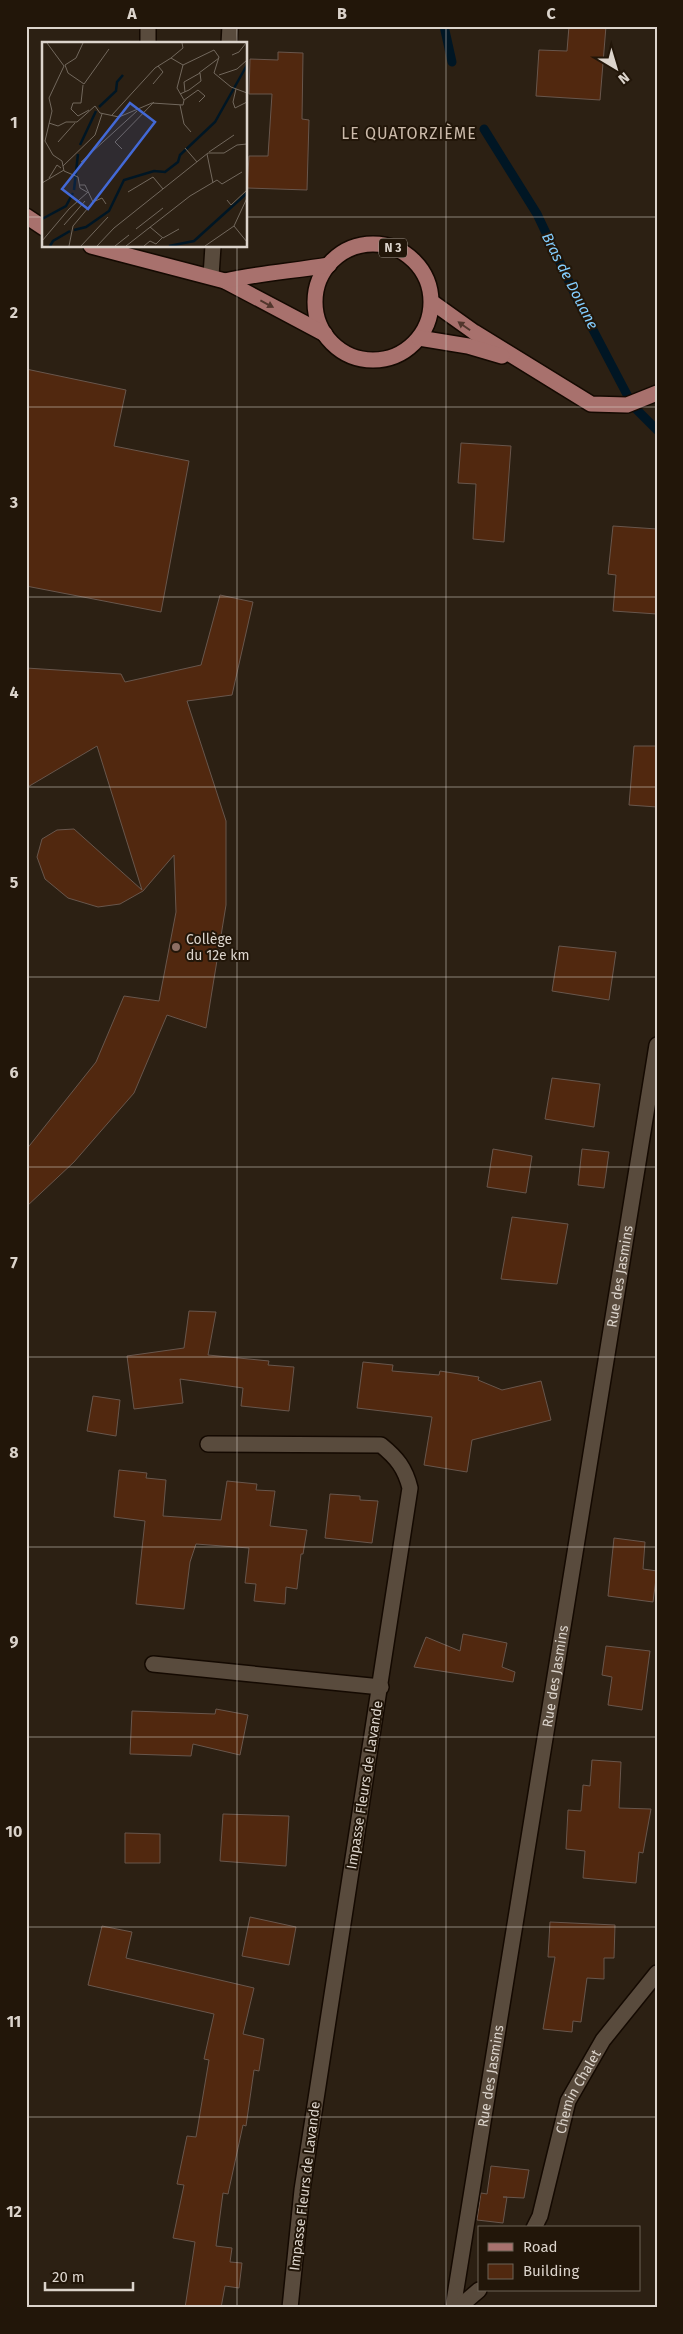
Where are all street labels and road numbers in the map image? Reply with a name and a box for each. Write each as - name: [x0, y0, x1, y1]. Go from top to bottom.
- road number: N 3: [379, 238, 407, 258]
- street label: Rue des Jasmins: [603, 1224, 636, 1329]
- street label: Rue des Jasmins: [538, 1623, 572, 1729]
- street label: Impasse Fleurs de Lavande: [343, 1699, 387, 1871]
- street label: Rue des Jasmins: [474, 2023, 507, 2128]
- street label: Chemin Chalet: [552, 2046, 605, 2136]
- street label: Impasse Fleurs de Lavande: [286, 2100, 324, 2272]

